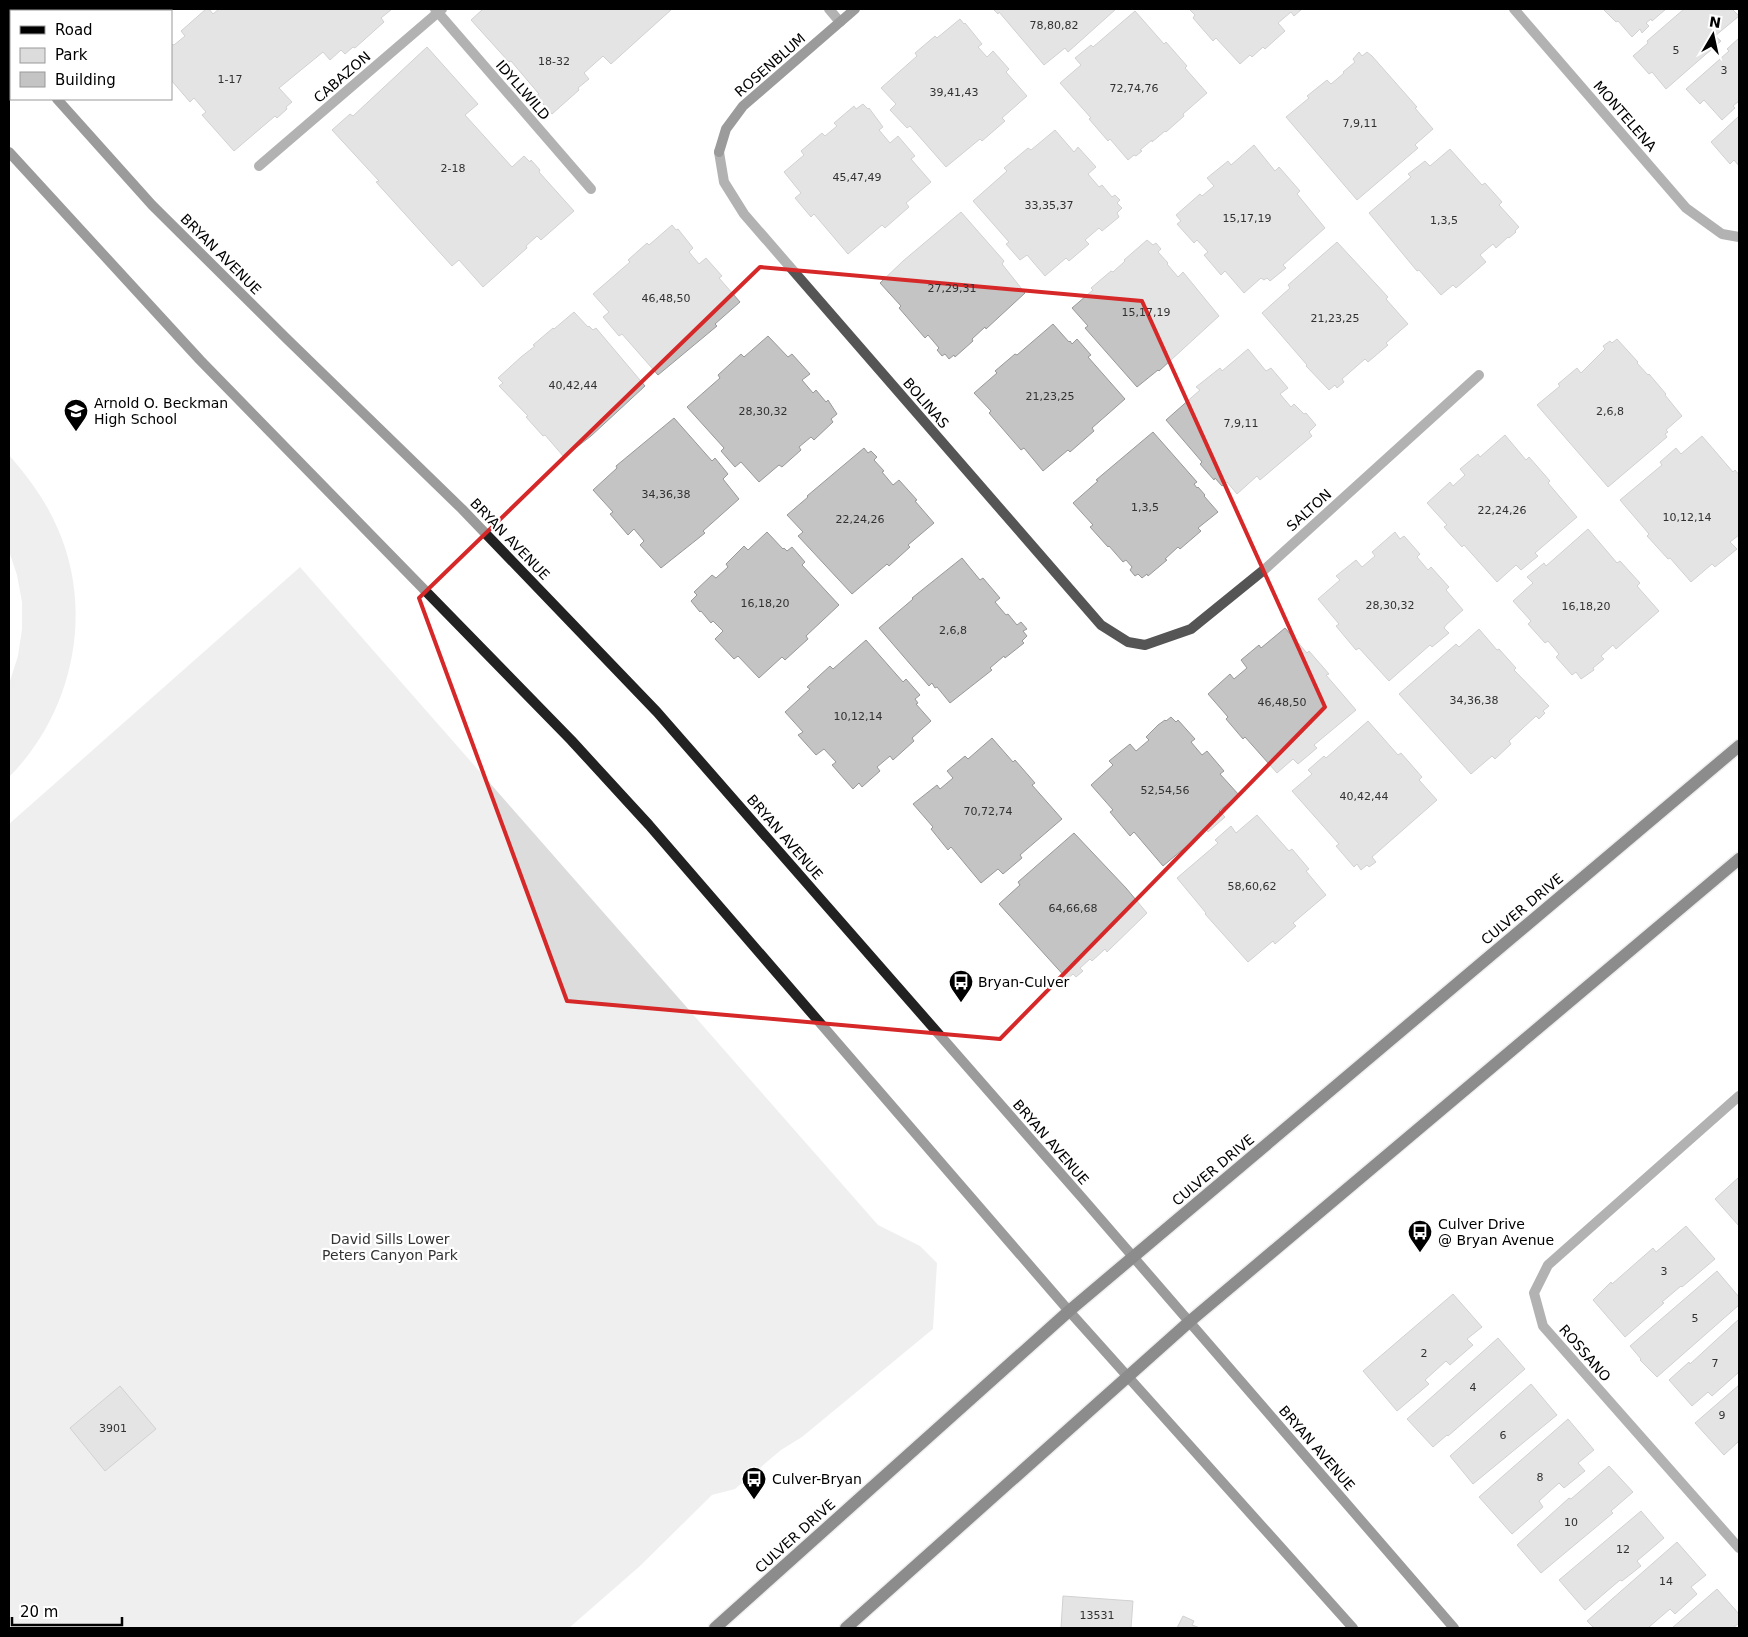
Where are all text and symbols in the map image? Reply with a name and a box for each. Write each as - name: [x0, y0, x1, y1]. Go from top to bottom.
- legend: [10, 10, 172, 100]
- north arrow: [1688, 10, 1738, 60]
- text: N: [1708, 13, 1722, 31]
- house number: 78,80,82: [1030, 19, 1078, 32]
- text: Road: [55, 21, 93, 39]
- street label: ROSENBLUM: [732, 30, 808, 100]
- house number: 5: [1673, 44, 1680, 57]
- text: Park: [55, 46, 88, 64]
- street label: CABAZON: [310, 48, 374, 106]
- house number: 18-32: [538, 55, 570, 68]
- street label: IDYLLWILD: [493, 57, 553, 123]
- house number: 3: [1721, 64, 1728, 77]
- text: Building: [55, 71, 116, 89]
- house number: 1-17: [218, 73, 242, 86]
- street label: MONTELENA: [1590, 78, 1660, 155]
- house number: 72,74,76: [1110, 82, 1158, 95]
- house number: 39,41,43: [930, 86, 978, 99]
- house number: 7,9,11: [1343, 117, 1378, 130]
- house number: 2-18: [441, 162, 465, 175]
- house number: 45,47,49: [833, 171, 881, 184]
- house number: 33,35,37: [1025, 199, 1073, 212]
- street label: BRYAN AVENUE: [177, 210, 265, 298]
- house number: 15,17,19: [1223, 212, 1271, 225]
- house number: 1,3,5: [1430, 214, 1458, 227]
- house number: 27,29,31: [928, 282, 976, 295]
- house number: 46,48,50: [642, 292, 690, 305]
- house number: 15,17,19: [1122, 306, 1170, 319]
- house number: 21,23,25: [1311, 312, 1359, 325]
- street label: BOLINAS: [900, 375, 952, 431]
- house number: 40,42,44: [549, 379, 597, 392]
- house number: 21,23,25: [1026, 390, 1074, 403]
- place label: Arnold O. Beckman High School: [94, 395, 228, 427]
- school or university icon: Arnold O. Beckman High School: [63, 398, 89, 432]
- house number: 28,30,32: [739, 405, 787, 418]
- house number: 2,6,8: [1596, 405, 1624, 418]
- house number: 7,9,11: [1224, 417, 1259, 430]
- street label: SALTON: [1283, 486, 1335, 534]
- house number: 34,36,38: [642, 488, 690, 501]
- street label: BRYAN AVENUE: [467, 495, 553, 583]
- house number: 1,3,5: [1131, 501, 1159, 514]
- house number: 22,24,26: [1478, 504, 1526, 517]
- house number: 10,12,14: [1663, 511, 1711, 524]
- house number: 22,24,26: [836, 513, 884, 526]
- house number: 16,18,20: [741, 597, 789, 610]
- house number: 28,30,32: [1366, 599, 1414, 612]
- house number: 16,18,20: [1562, 600, 1610, 613]
- house number: 2,6,8: [939, 624, 967, 637]
- house number: 34,36,38: [1450, 694, 1498, 707]
- house number: 46,48,50: [1258, 696, 1306, 709]
- house number: 10,12,14: [834, 710, 882, 723]
- house number: 52,54,56: [1141, 784, 1189, 797]
- house number: 40,42,44: [1340, 790, 1388, 803]
- street label: BRYAN AVENUE: [744, 791, 826, 883]
- house number: 70,72,74: [964, 805, 1012, 818]
- street label: CULVER DRIVE: [1478, 870, 1566, 948]
- house number: 58,60,62: [1228, 880, 1276, 893]
- house number: 64,66,68: [1049, 902, 1097, 915]
- bus stop icon: Bryan-Culver: [948, 969, 974, 1003]
- place label: Bryan-Culver: [978, 974, 1070, 990]
- street label: BRYAN AVENUE: [1010, 1096, 1092, 1188]
- street label: CULVER DRIVE: [1169, 1131, 1257, 1209]
- place label: Culver Drive @ Bryan Avenue: [1438, 1216, 1554, 1248]
- bus stop icon: Culver Drive @ Bryan Avenue: [1407, 1219, 1433, 1253]
- park label: David Sills Lower Peters Canyon Park: [322, 1231, 459, 1263]
- house number: 3: [1661, 1265, 1668, 1278]
- house number: 5: [1692, 1312, 1699, 1325]
- street label: ROSSANO: [1556, 1321, 1614, 1385]
- house number: 2: [1421, 1347, 1428, 1360]
- house number: 7: [1712, 1357, 1719, 1370]
- house number: 4: [1470, 1381, 1477, 1394]
- street label: BRYAN AVENUE: [1276, 1402, 1358, 1494]
- house number: 9: [1719, 1409, 1726, 1422]
- house number: 3901: [99, 1422, 127, 1435]
- house number: 6: [1500, 1429, 1507, 1442]
- bus stop icon: Culver-Bryan: [741, 1466, 767, 1500]
- place label: Culver-Bryan: [772, 1471, 862, 1487]
- house number: 8: [1537, 1471, 1544, 1484]
- street label: CULVER DRIVE: [752, 1496, 838, 1576]
- house number: 10: [1564, 1516, 1578, 1529]
- house number: 12: [1616, 1543, 1630, 1556]
- house number: 14: [1659, 1575, 1673, 1588]
- scale bar: [12, 1594, 122, 1626]
- text: 20 m: [20, 1603, 58, 1621]
- house number: 13531: [1080, 1609, 1115, 1622]

